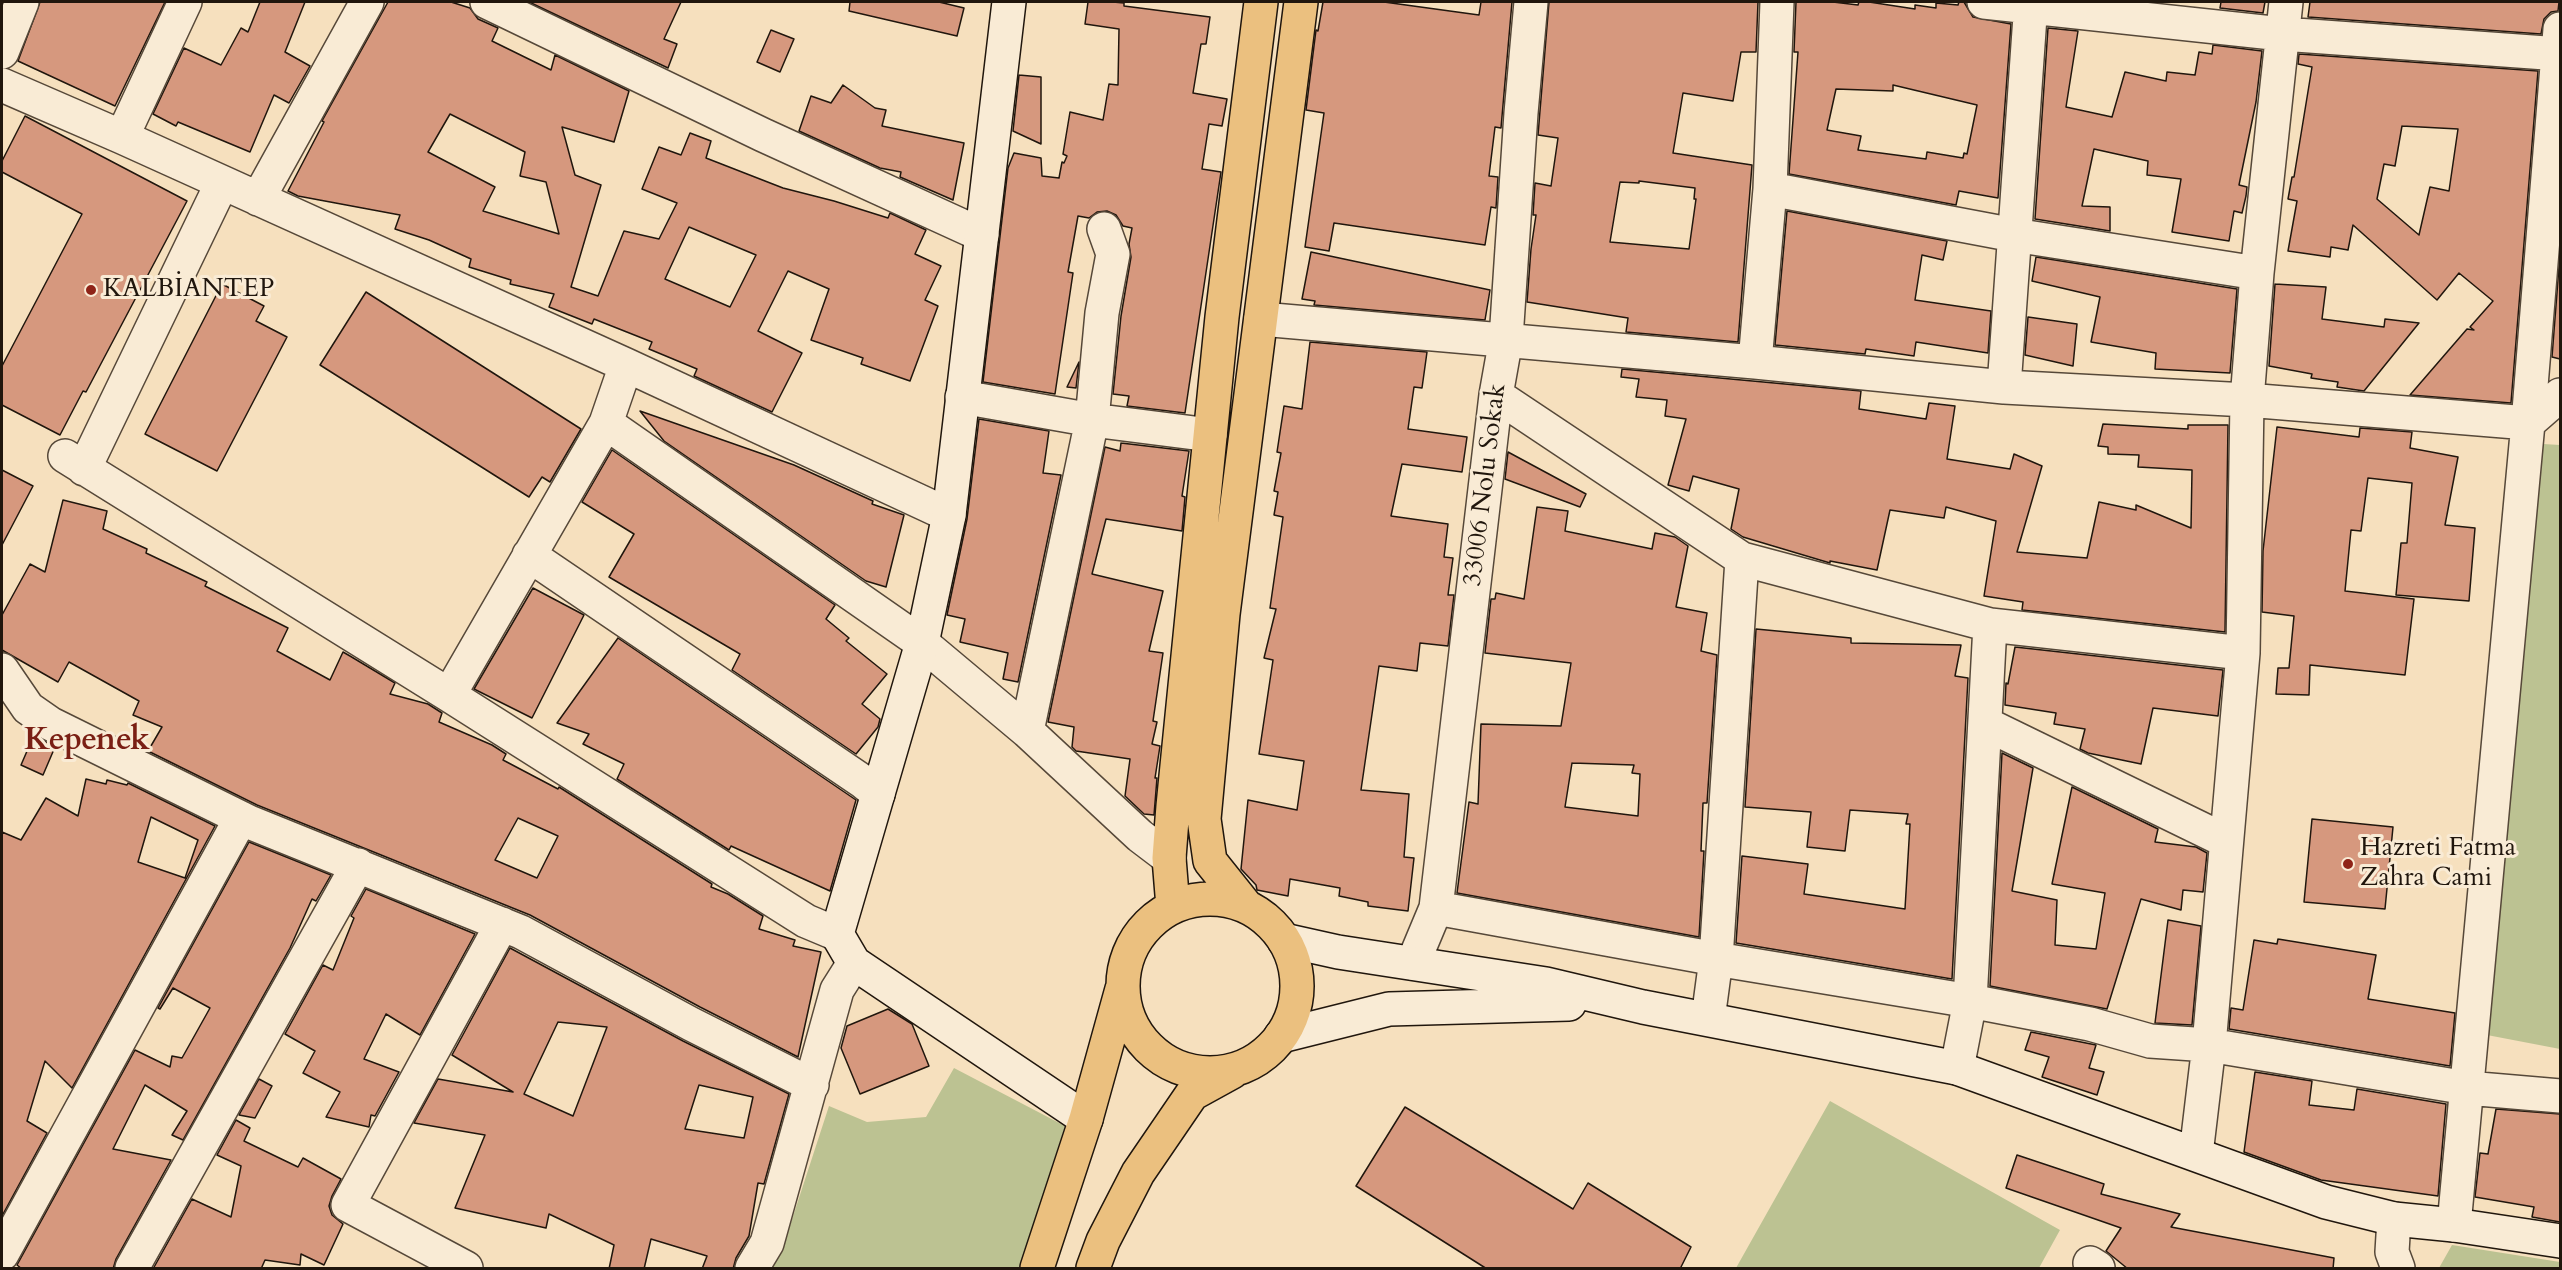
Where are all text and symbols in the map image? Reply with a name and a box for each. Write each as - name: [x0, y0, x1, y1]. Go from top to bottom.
- place label: KALBİANTEP: [103, 274, 274, 306]
- marker: KALBİANTEP: [84, 283, 98, 297]
- street label: 33006 Nolu Sokak: [1458, 382, 1514, 588]
- district label: Kepenek: [24, 723, 150, 761]
- place label: Hazreti Fatma Zahra Cami: [2360, 833, 2516, 894]
- marker: Hazreti Fatma Zahra Cami: [2341, 857, 2355, 871]

